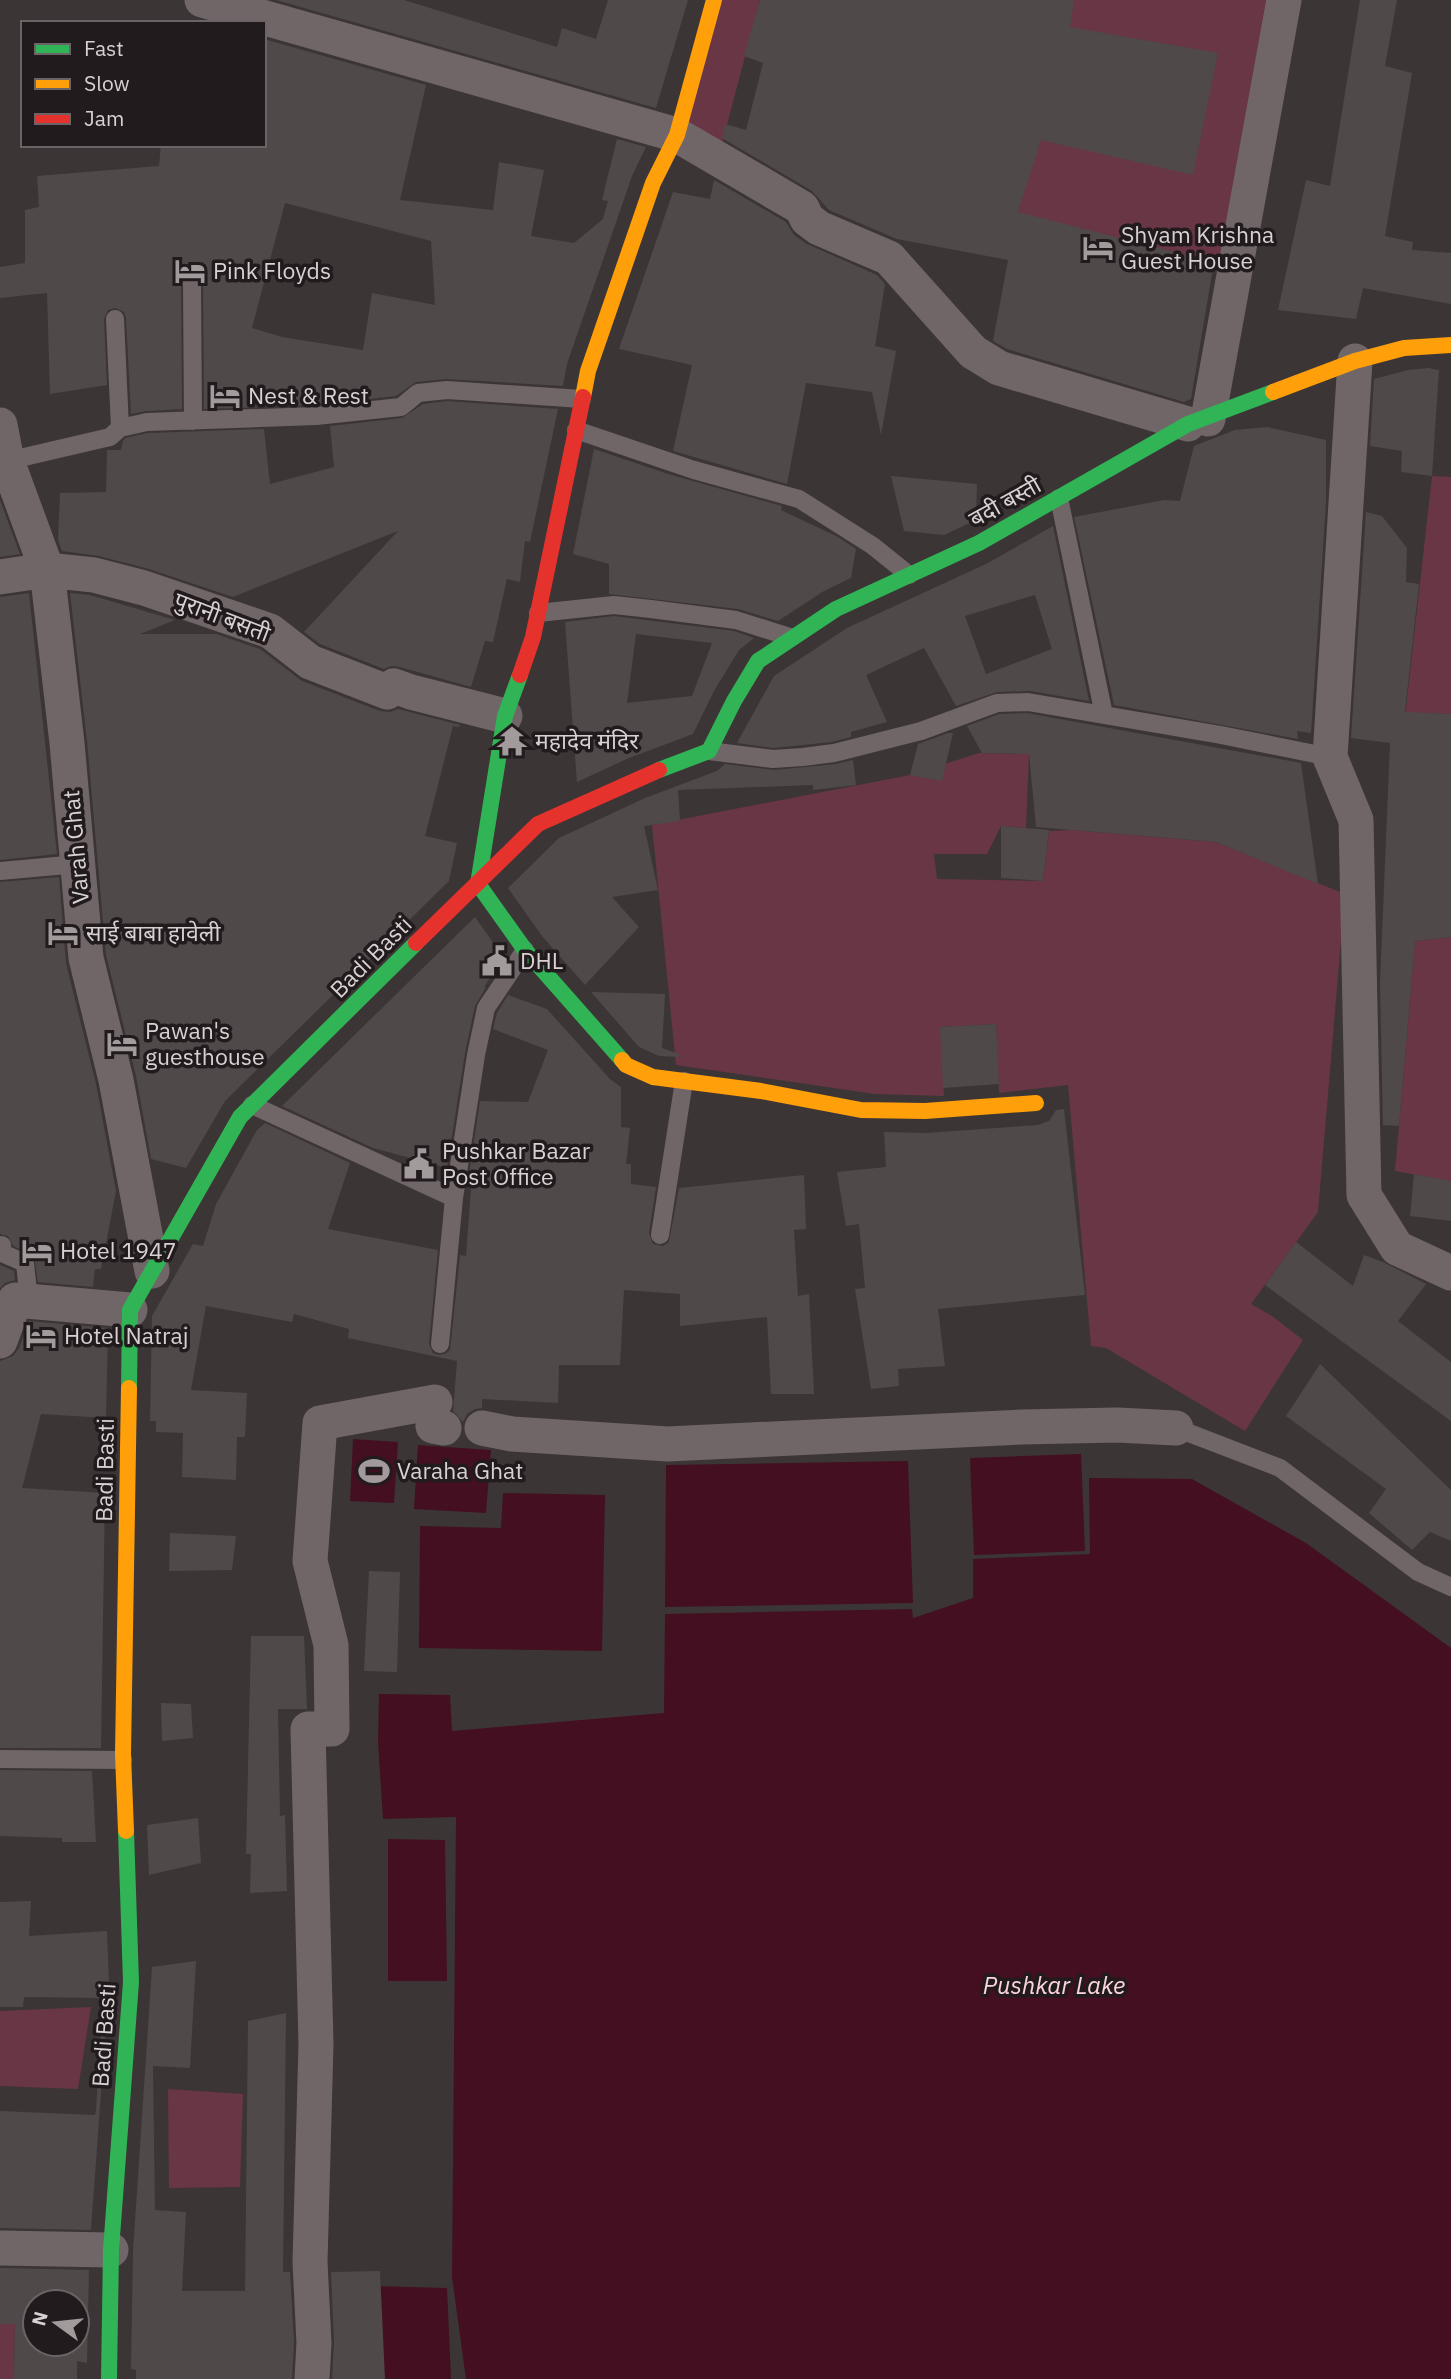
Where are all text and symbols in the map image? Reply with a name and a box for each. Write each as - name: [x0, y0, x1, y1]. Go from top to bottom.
- legend: [21, 21, 266, 147]
- text: Fast: [84, 34, 124, 62]
- text: Slow: [84, 69, 130, 97]
- text: Jam: [84, 104, 124, 132]
- place label: Shyam Krishna Guest House: [1121, 219, 1274, 275]
- hotel icon: Shyam Krishna Guest House: [1081, 231, 1115, 265]
- hotel icon: Pink Floyds: [173, 254, 207, 288]
- place label: Pink Floyds: [213, 255, 331, 285]
- hotel icon: Nest & Rest: [208, 379, 242, 413]
- place label: Nest & Rest: [248, 380, 369, 410]
- street label: बदी बस्ती: [963, 469, 1047, 533]
- street label: पुरानी बसती: [170, 584, 276, 649]
- temple icon: महादेव मंदिर: [495, 724, 529, 758]
- place label: महादेव मंदिर: [535, 725, 639, 755]
- street label: Varah Ghat: [55, 789, 95, 905]
- street label: Badi Basti: [323, 909, 418, 1004]
- hotel icon: साई बाबा हावेली: [46, 916, 80, 950]
- place label: साई बाबा हावेली: [86, 917, 221, 947]
- public building icon: DHL: [480, 944, 514, 978]
- place label: DHL: [520, 945, 563, 975]
- place label: Pawan's guesthouse: [145, 1015, 265, 1071]
- hotel icon: Pawan's guesthouse: [105, 1027, 139, 1061]
- place label: Pushkar Bazar Post Office: [442, 1135, 591, 1191]
- public building icon: Pushkar Bazar Post Office: [402, 1147, 436, 1181]
- hotel icon: Hotel 1947: [20, 1234, 54, 1268]
- place label: Hotel 1947: [60, 1235, 177, 1265]
- hotel icon: Hotel Natraj: [24, 1319, 58, 1353]
- place label: Hotel Natraj: [64, 1320, 188, 1350]
- street label: Badi Basti: [88, 1418, 120, 1522]
- sports icon: Varaha Ghat: [357, 1454, 391, 1488]
- place label: Varaha Ghat: [397, 1455, 523, 1485]
- water label: Pushkar Lake: [983, 1969, 1125, 2001]
- street label: Badi Basti: [84, 1982, 122, 2088]
- north arrow: [21, 2288, 91, 2358]
- text: N: [26, 2309, 53, 2328]

